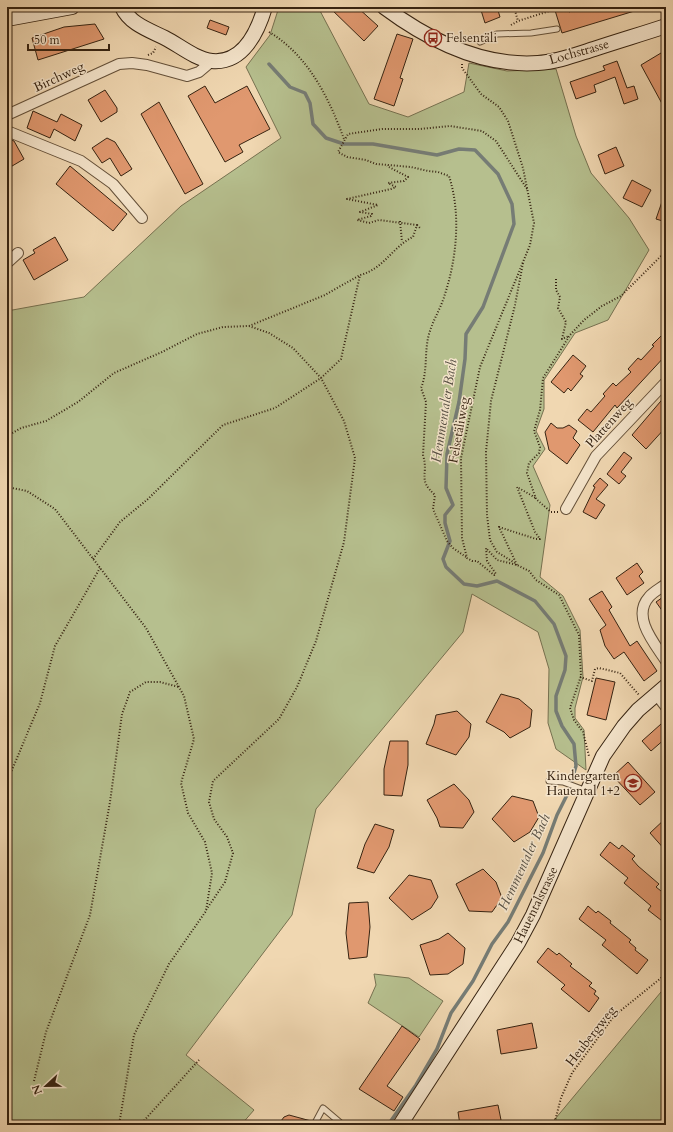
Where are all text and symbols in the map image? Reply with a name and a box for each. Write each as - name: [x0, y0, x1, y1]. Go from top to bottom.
- scale bar: [28, 26, 109, 52]
- bus stop icon: Felsentäli: [423, 28, 443, 48]
- place label: Felsentäli: [446, 29, 497, 47]
- text: 50 m: [34, 32, 61, 48]
- street label: Lochstrasse: [547, 35, 611, 69]
- street label: Birchweg: [31, 57, 88, 97]
- water label: Hemmentaler Bach: [426, 358, 462, 464]
- street label: Plattenweg: [582, 394, 637, 452]
- street label: Felsetäliweg: [444, 395, 474, 465]
- place label: Kindergarten Hauental 1+2: [547, 767, 621, 800]
- school or university icon: Kindergarten Hauental 1+2: [623, 773, 643, 793]
- water label: Hemmentaler Bach: [493, 810, 555, 913]
- street label: Hauentalstrasse: [510, 864, 562, 946]
- street label: Heubergweg: [562, 1001, 621, 1070]
- north arrow: [26, 1066, 66, 1106]
- text: N: [28, 1082, 46, 1097]

